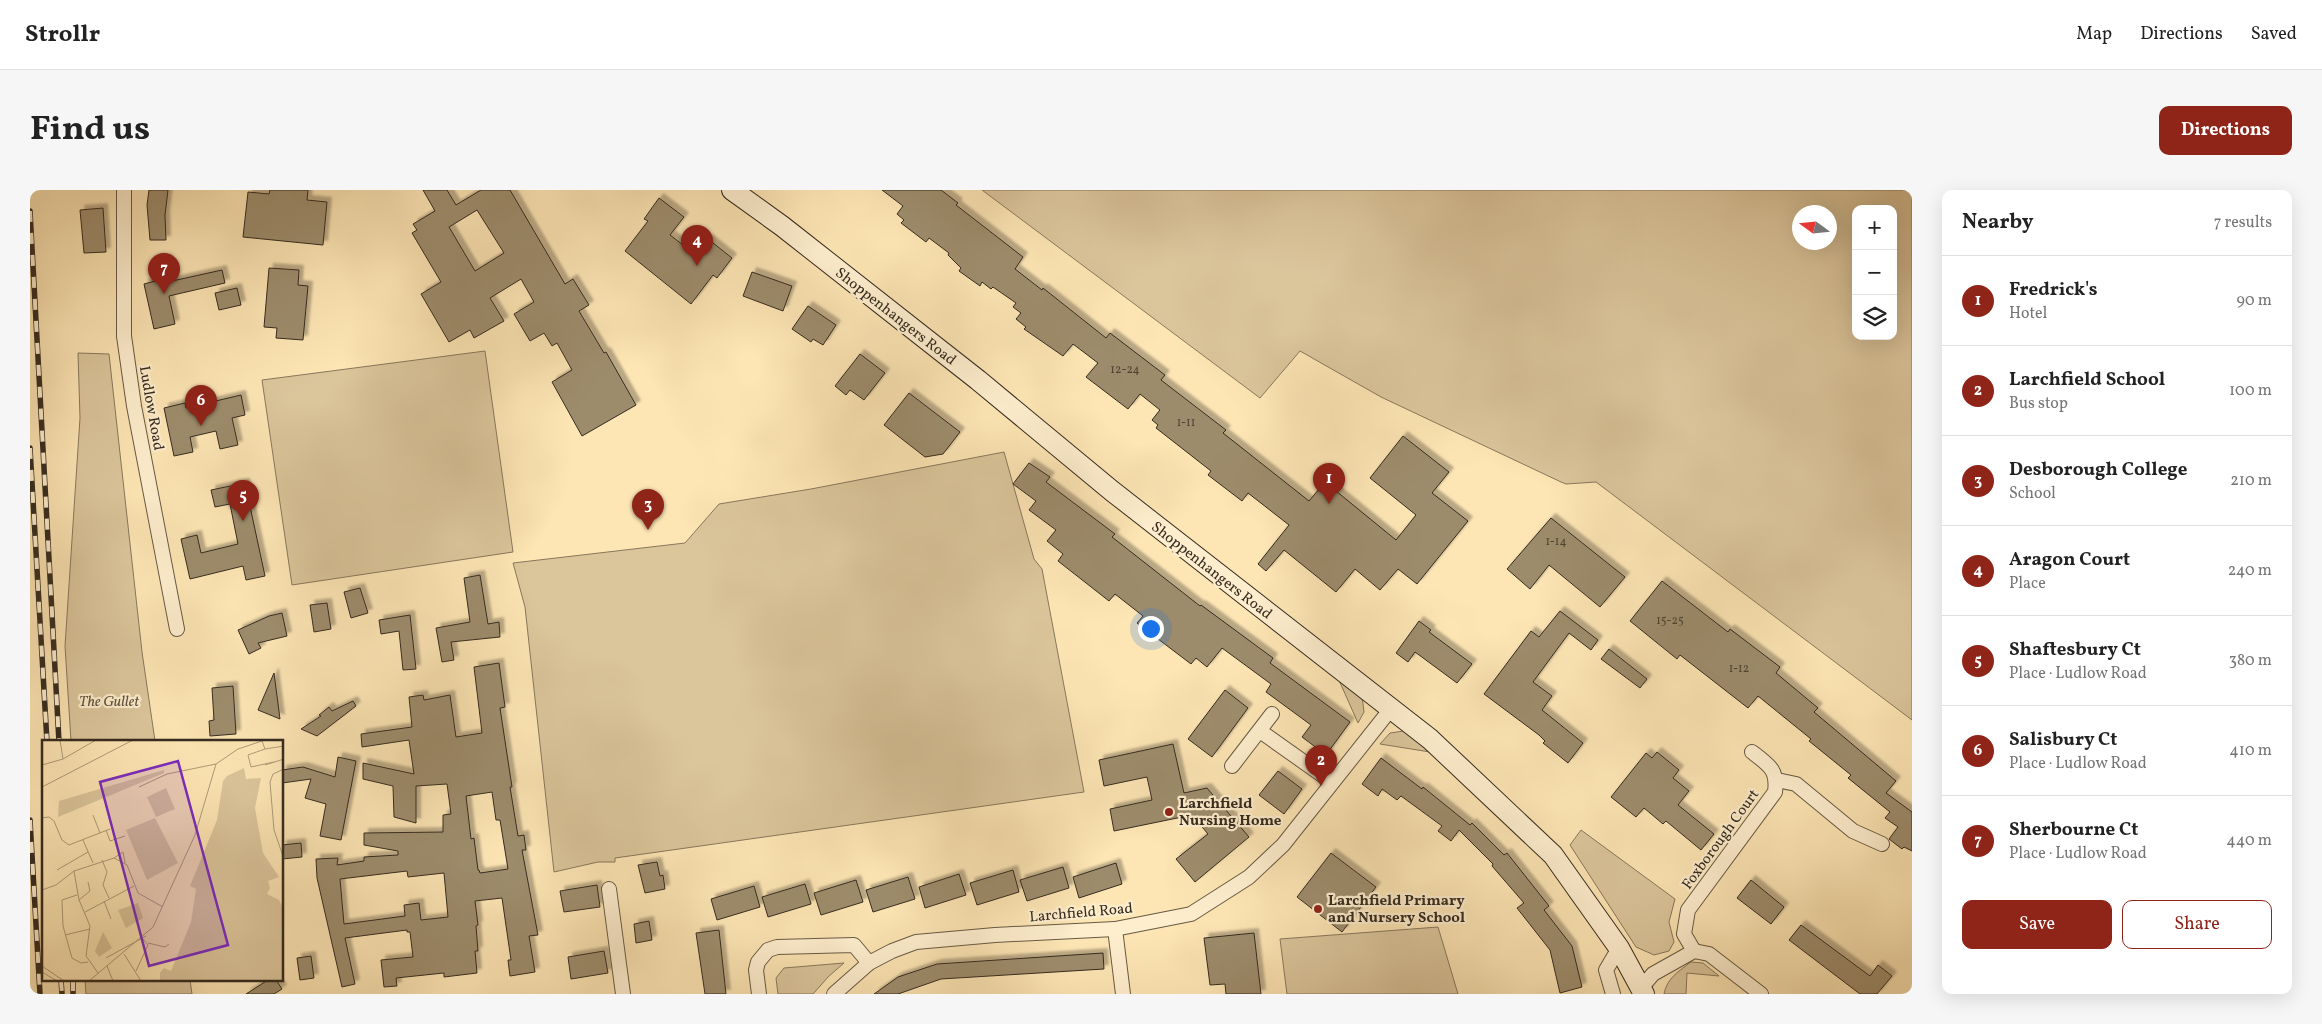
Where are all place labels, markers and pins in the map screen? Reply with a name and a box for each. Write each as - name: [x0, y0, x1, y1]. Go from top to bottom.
- pin: 4: [681, 225, 713, 266]
- pin: 7: [148, 253, 180, 294]
- pin: 6: [185, 385, 217, 426]
- pin: 1: [1313, 463, 1345, 504]
- pin: 5: [227, 480, 259, 521]
- pin: 3: [632, 489, 664, 530]
- pin: 2: [1305, 745, 1337, 786]
- place label: Larchfield Nursing Home: [1179, 794, 1282, 832]
- marker: Larchfield Nursing Home: [1163, 806, 1175, 818]
- place label: Larchfield Primary and Nursery School: [1328, 891, 1465, 929]
- marker: Larchfield Primary and Nursery School: [1312, 903, 1324, 915]

